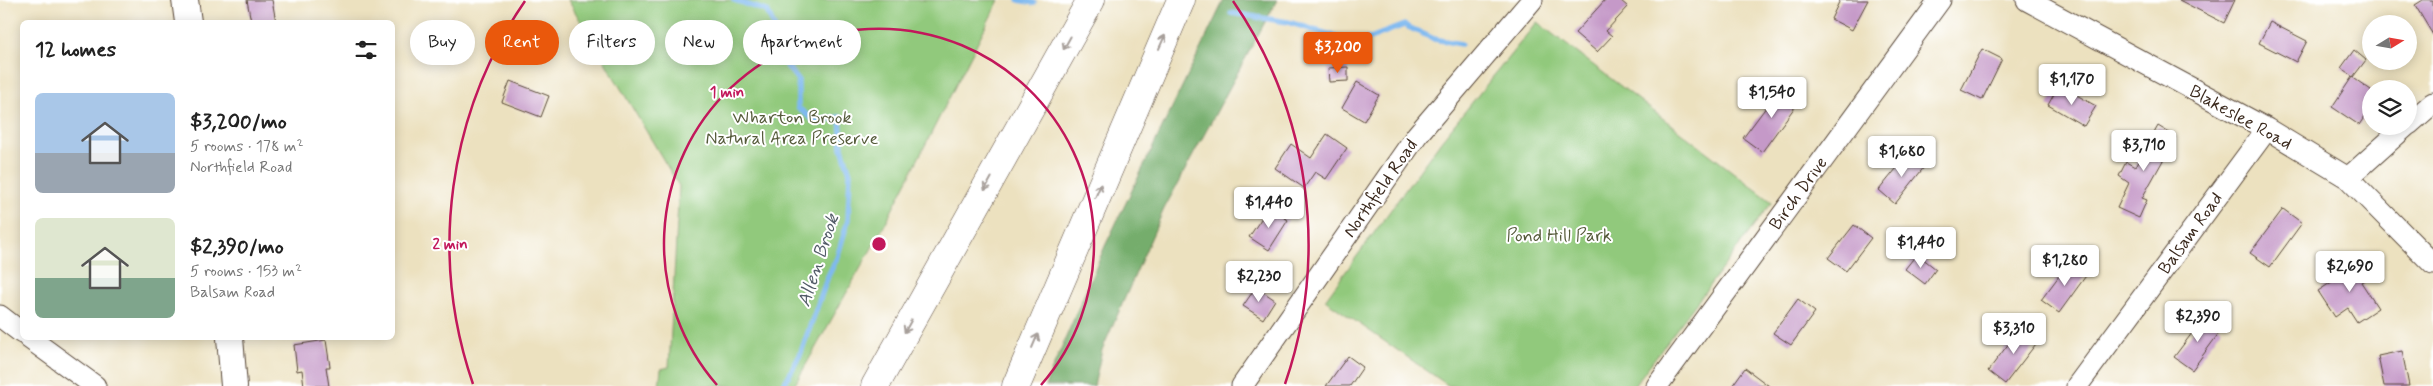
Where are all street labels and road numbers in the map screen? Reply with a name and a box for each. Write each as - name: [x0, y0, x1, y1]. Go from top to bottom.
- street label: Blakeslee Road: [2185, 80, 2296, 156]
- street label: Northfield Road: [1338, 135, 1424, 243]
- street label: Birch Drive: [1764, 152, 1834, 235]
- street label: Balsam Road: [2153, 188, 2229, 279]

